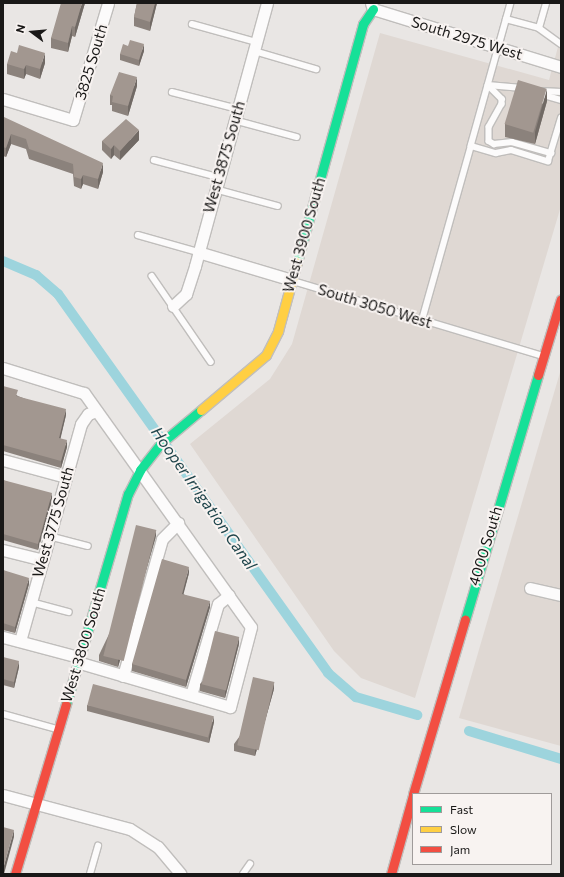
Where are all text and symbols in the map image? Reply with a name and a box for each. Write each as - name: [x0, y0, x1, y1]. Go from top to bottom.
- north arrow: [12, 12, 52, 52]
- street label: South 2975 West: [409, 13, 525, 63]
- street label: 3825 South: [71, 22, 111, 102]
- text: N: [13, 23, 27, 34]
- street label: West 3875 South: [199, 99, 249, 215]
- street label: West 3900 South: [279, 175, 329, 295]
- street label: South 3050 West: [316, 280, 434, 332]
- water label: Hooper Irrigation Canal: [147, 423, 261, 573]
- street label: West 3775 South: [29, 464, 77, 580]
- street label: 4000 South: [464, 504, 506, 588]
- street label: West 3800 South: [57, 585, 109, 705]
- legend: [412, 793, 552, 865]
- text: Fast: [450, 802, 473, 816]
- text: Slow: [450, 822, 477, 836]
- text: Jam: [450, 842, 470, 856]

